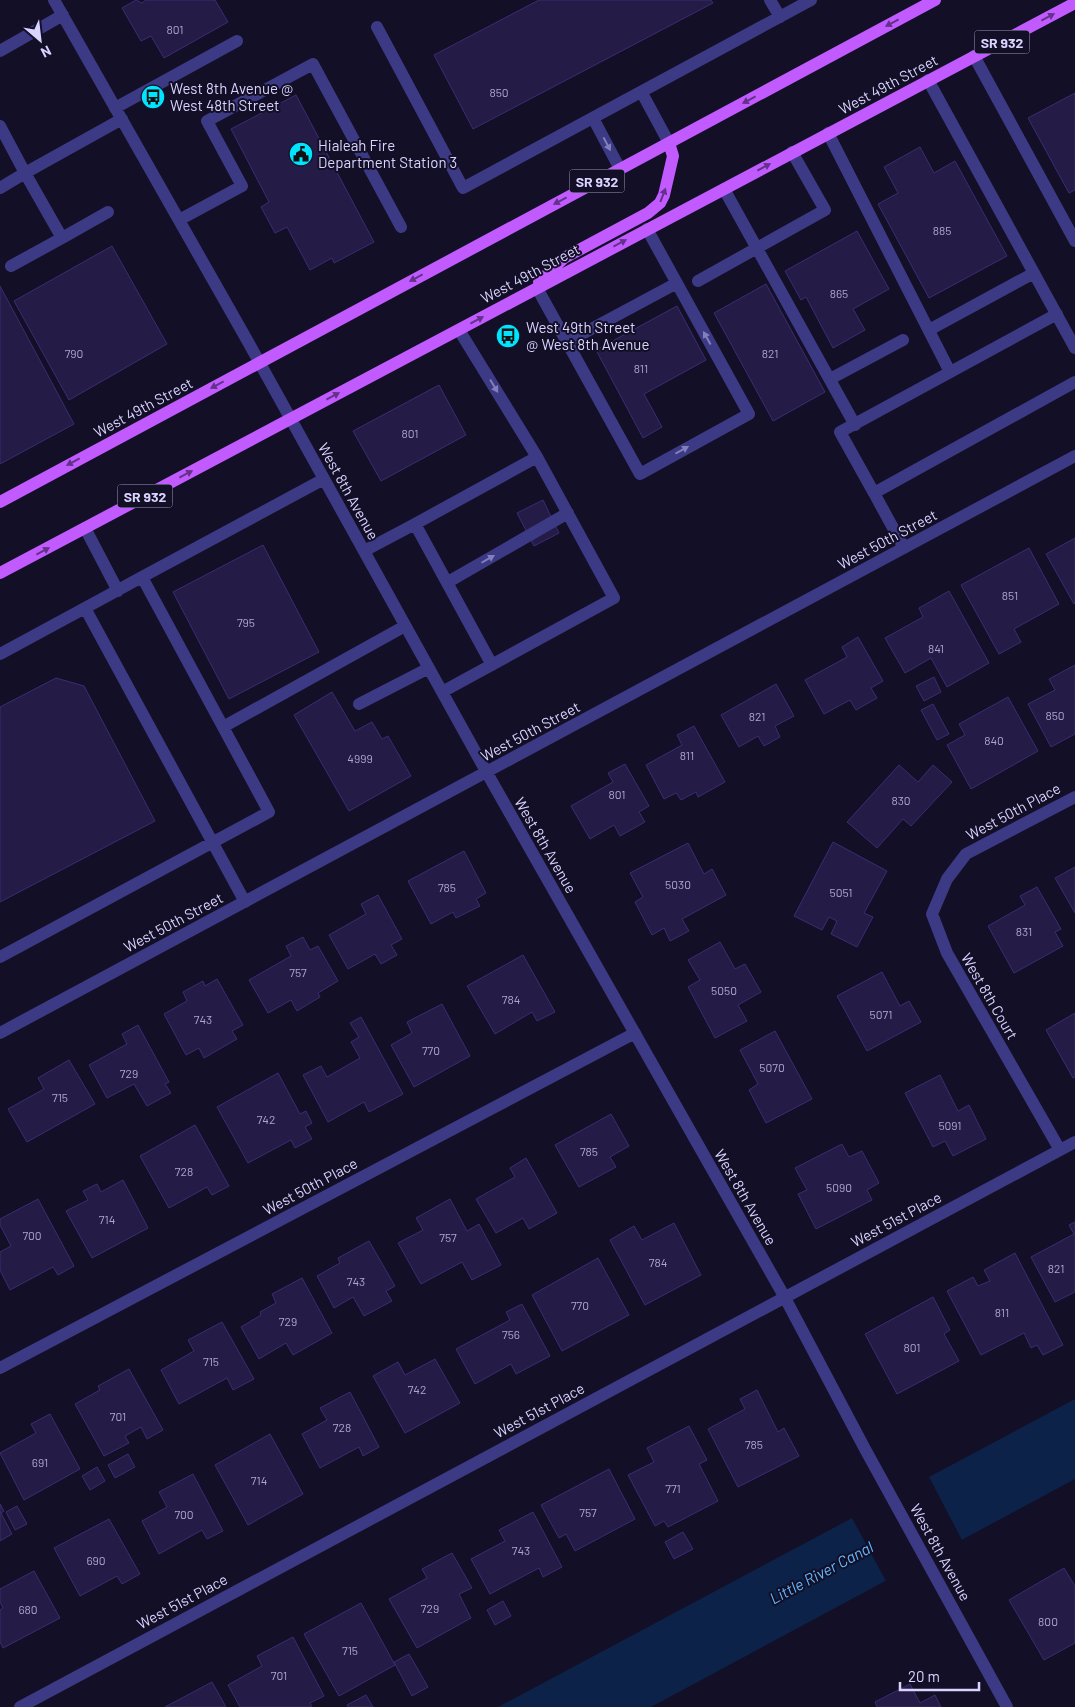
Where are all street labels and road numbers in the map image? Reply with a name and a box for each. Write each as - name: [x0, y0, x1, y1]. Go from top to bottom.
- road number: SR 932: [974, 31, 1030, 54]
- street label: West 49th Street: [835, 50, 941, 118]
- road number: SR 932: [570, 170, 624, 192]
- street label: West 49th Street: [477, 239, 583, 307]
- street label: West 49th Street: [90, 373, 196, 441]
- street label: West 8th Avenue: [315, 439, 383, 543]
- road number: SR 932: [118, 484, 172, 508]
- street label: West 50th Street: [834, 505, 940, 573]
- street label: West 50th Street: [477, 697, 583, 765]
- street label: West 50th Place: [963, 779, 1063, 843]
- street label: West 8th Avenue: [511, 794, 581, 896]
- street label: West 50th Street: [120, 888, 226, 956]
- street label: West 8th Court: [958, 950, 1022, 1042]
- street label: West 8th Avenue: [711, 1146, 781, 1248]
- street label: West 50th Place: [260, 1154, 360, 1218]
- street label: West 51st Place: [848, 1188, 944, 1250]
- street label: West 51st Place: [491, 1379, 587, 1441]
- street label: West 8th Avenue: [907, 1500, 975, 1604]
- street label: West 51st Place: [134, 1570, 230, 1632]

